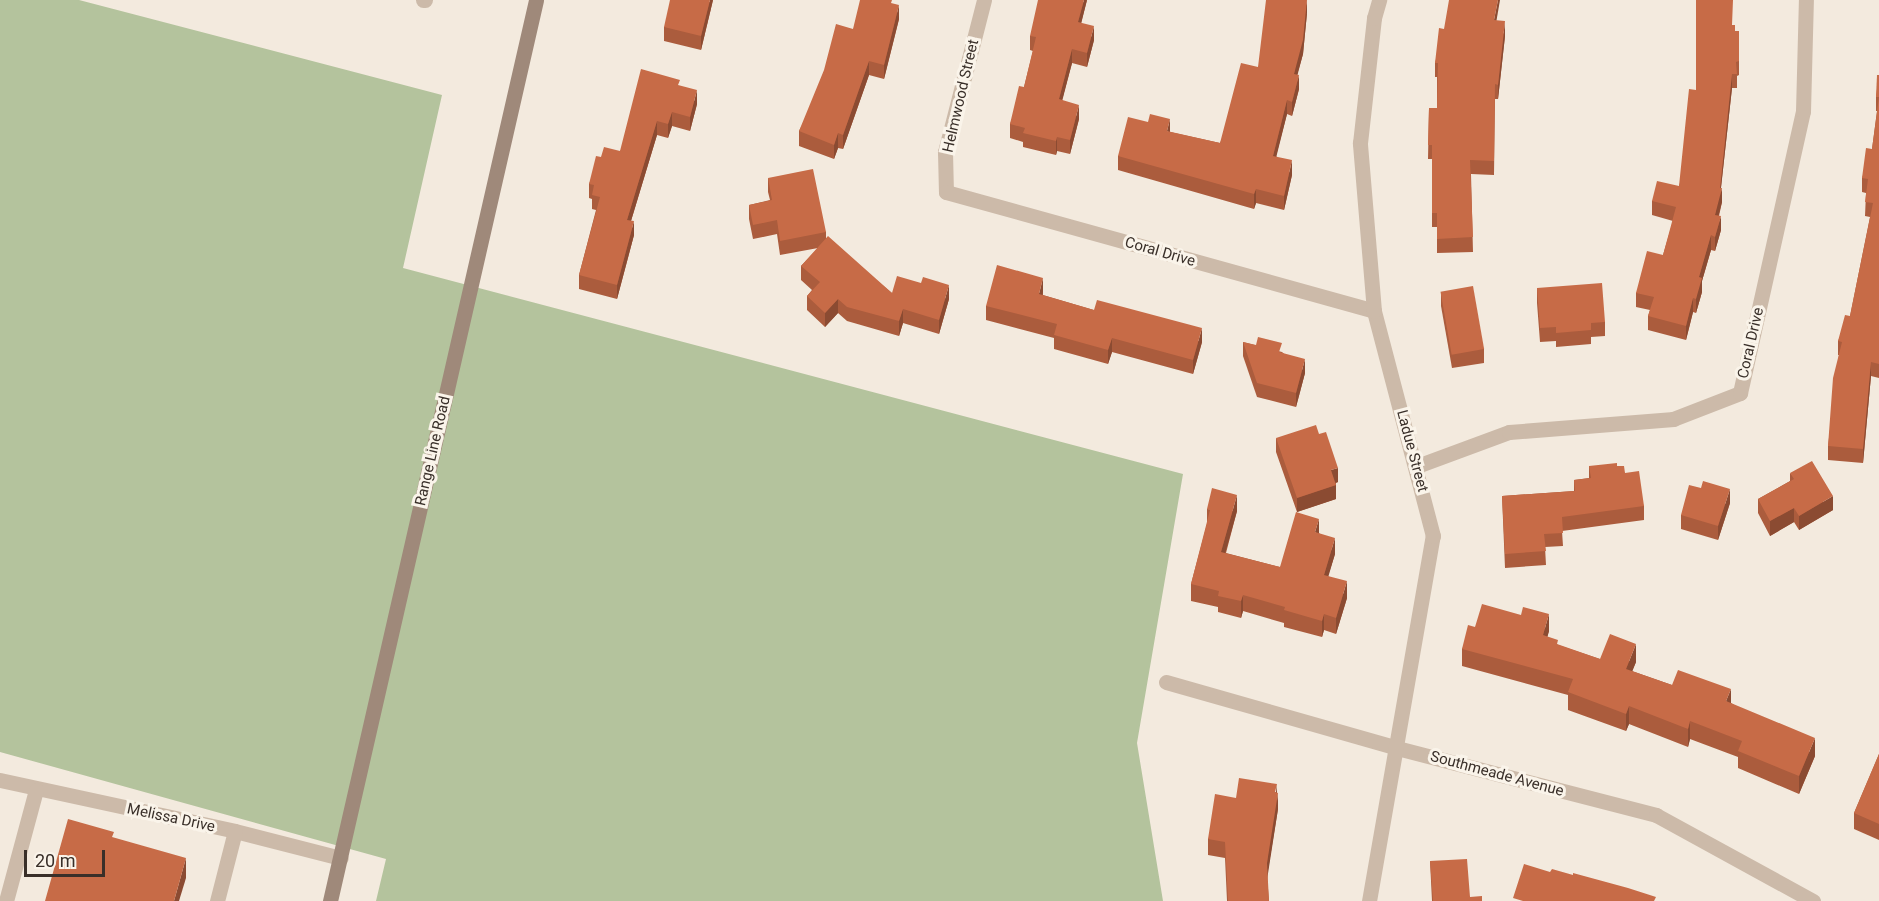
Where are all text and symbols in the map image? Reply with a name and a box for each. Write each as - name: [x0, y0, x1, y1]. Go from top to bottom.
- street label: Helmwood Street: [939, 38, 983, 154]
- street label: Coral Drive: [1123, 233, 1197, 271]
- street label: Coral Drive: [1734, 306, 1768, 380]
- street label: Range Line Road: [412, 394, 454, 508]
- street label: Ladue Street: [1392, 408, 1432, 494]
- street label: Southmeade Avenue: [1428, 748, 1566, 800]
- street label: Melissa Drive: [125, 800, 217, 836]
- scale bar: [27, 838, 108, 876]
- text: 20 m: [35, 850, 75, 871]

